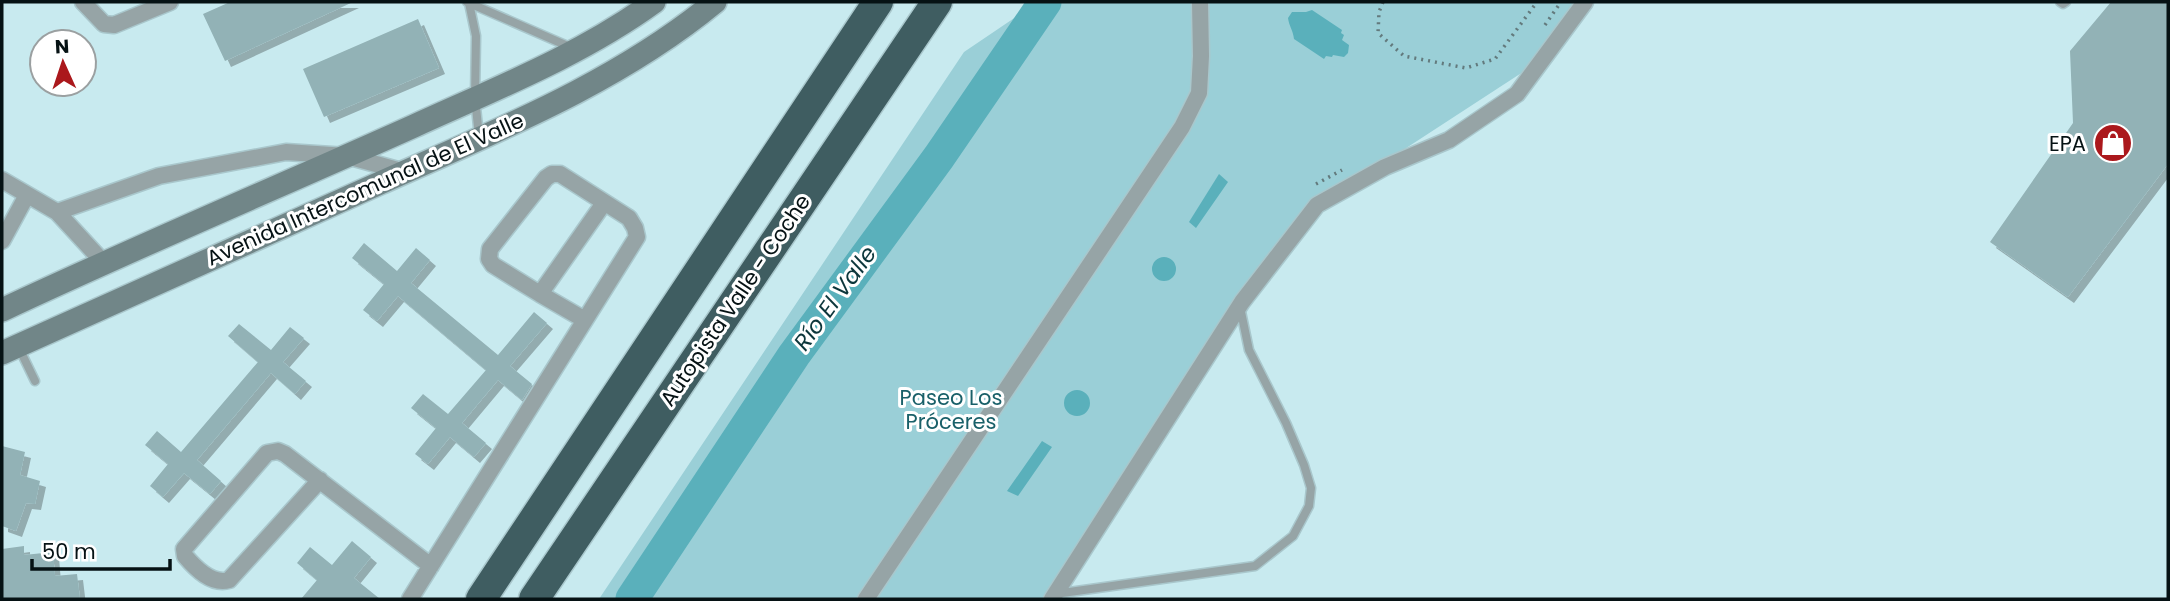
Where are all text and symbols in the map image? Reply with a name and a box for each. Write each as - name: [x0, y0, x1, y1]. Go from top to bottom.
- north arrow: [28, 28, 98, 98]
- text: N: [54, 33, 70, 60]
- street label: Avenida Intercomunal de El Valle: [202, 106, 528, 272]
- shop icon: EPA: [2092, 122, 2134, 164]
- place label: EPA: [2049, 129, 2086, 158]
- street label: Autopista Valle - Coche: [653, 188, 817, 412]
- water label: Río El Valle: [786, 239, 884, 357]
- park label: Paseo Los Próceres: [900, 383, 1002, 436]
- scale bar: [32, 528, 170, 572]
- text: 50 m: [42, 537, 96, 566]

